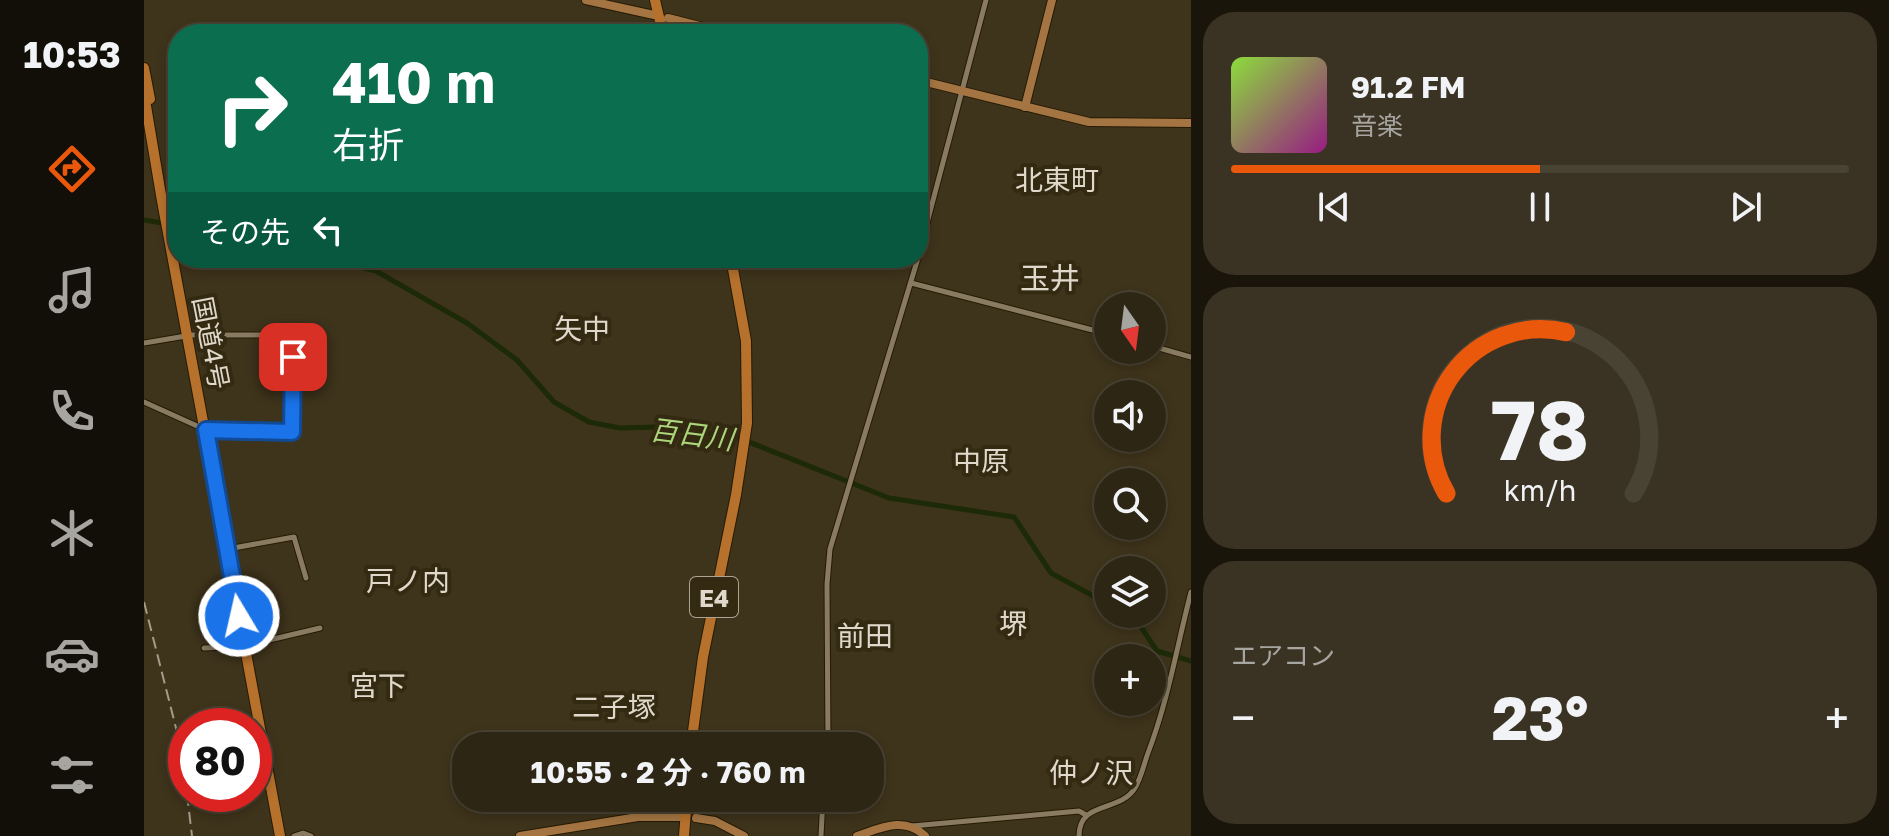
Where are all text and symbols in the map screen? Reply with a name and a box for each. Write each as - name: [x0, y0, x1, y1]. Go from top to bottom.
- text: 10:53: [23, 33, 121, 76]
- text: 410 m: [332, 48, 495, 115]
- icon: right: [200, 56, 304, 160]
- text: 91.2 FM: [1351, 69, 1465, 105]
- text: 音楽: [1351, 110, 1403, 141]
- text: 右折: [332, 123, 404, 166]
- icon: directions: [44, 141, 100, 197]
- district label: 北東町: [1015, 163, 1099, 196]
- icon: previous: [1312, 185, 1356, 229]
- icon: pause: [1518, 185, 1562, 229]
- icon: next: [1724, 185, 1768, 229]
- icon: left: [306, 208, 350, 252]
- text: その先: [200, 214, 290, 250]
- district label: 玉井: [1020, 260, 1080, 296]
- icon: music: [44, 262, 100, 318]
- north arrow: [1094, 292, 1166, 364]
- map controls: [1094, 292, 1166, 716]
- street label: 国道4号: [187, 294, 235, 392]
- district label: 矢中: [554, 312, 610, 345]
- pin: [259, 323, 327, 391]
- icon: arrive: [271, 335, 315, 379]
- text: 78: [1491, 378, 1589, 478]
- button: sound: [1094, 380, 1166, 452]
- icon: phone: [44, 383, 100, 439]
- water label: 百日川: [648, 413, 739, 456]
- district label: 中原: [953, 444, 1009, 477]
- button: search: [1094, 468, 1166, 540]
- text: km/h: [1504, 473, 1576, 507]
- icon: climate: [44, 505, 100, 561]
- button: layers: [1094, 556, 1166, 628]
- district label: 戸ノ内: [366, 564, 450, 597]
- position arrow: [197, 574, 281, 658]
- road number: E4: [690, 577, 738, 617]
- district label: 堺: [999, 607, 1027, 640]
- district label: 前田: [837, 619, 893, 652]
- icon: car: [44, 626, 100, 682]
- text: エアコン: [1231, 640, 1335, 671]
- button: +: [1094, 644, 1166, 716]
- district label: 宮下: [350, 669, 406, 702]
- text: 23°: [1492, 681, 1588, 753]
- district label: 二子塚: [572, 690, 656, 723]
- text: −: [1231, 691, 1255, 744]
- text: +: [1825, 691, 1849, 744]
- speed limit sign: 80: [168, 708, 272, 812]
- icon: filters: [44, 747, 100, 803]
- text: 10:55 · 2 分 · 760 m: [531, 754, 805, 790]
- district label: 仲ノ沢: [1049, 756, 1133, 789]

